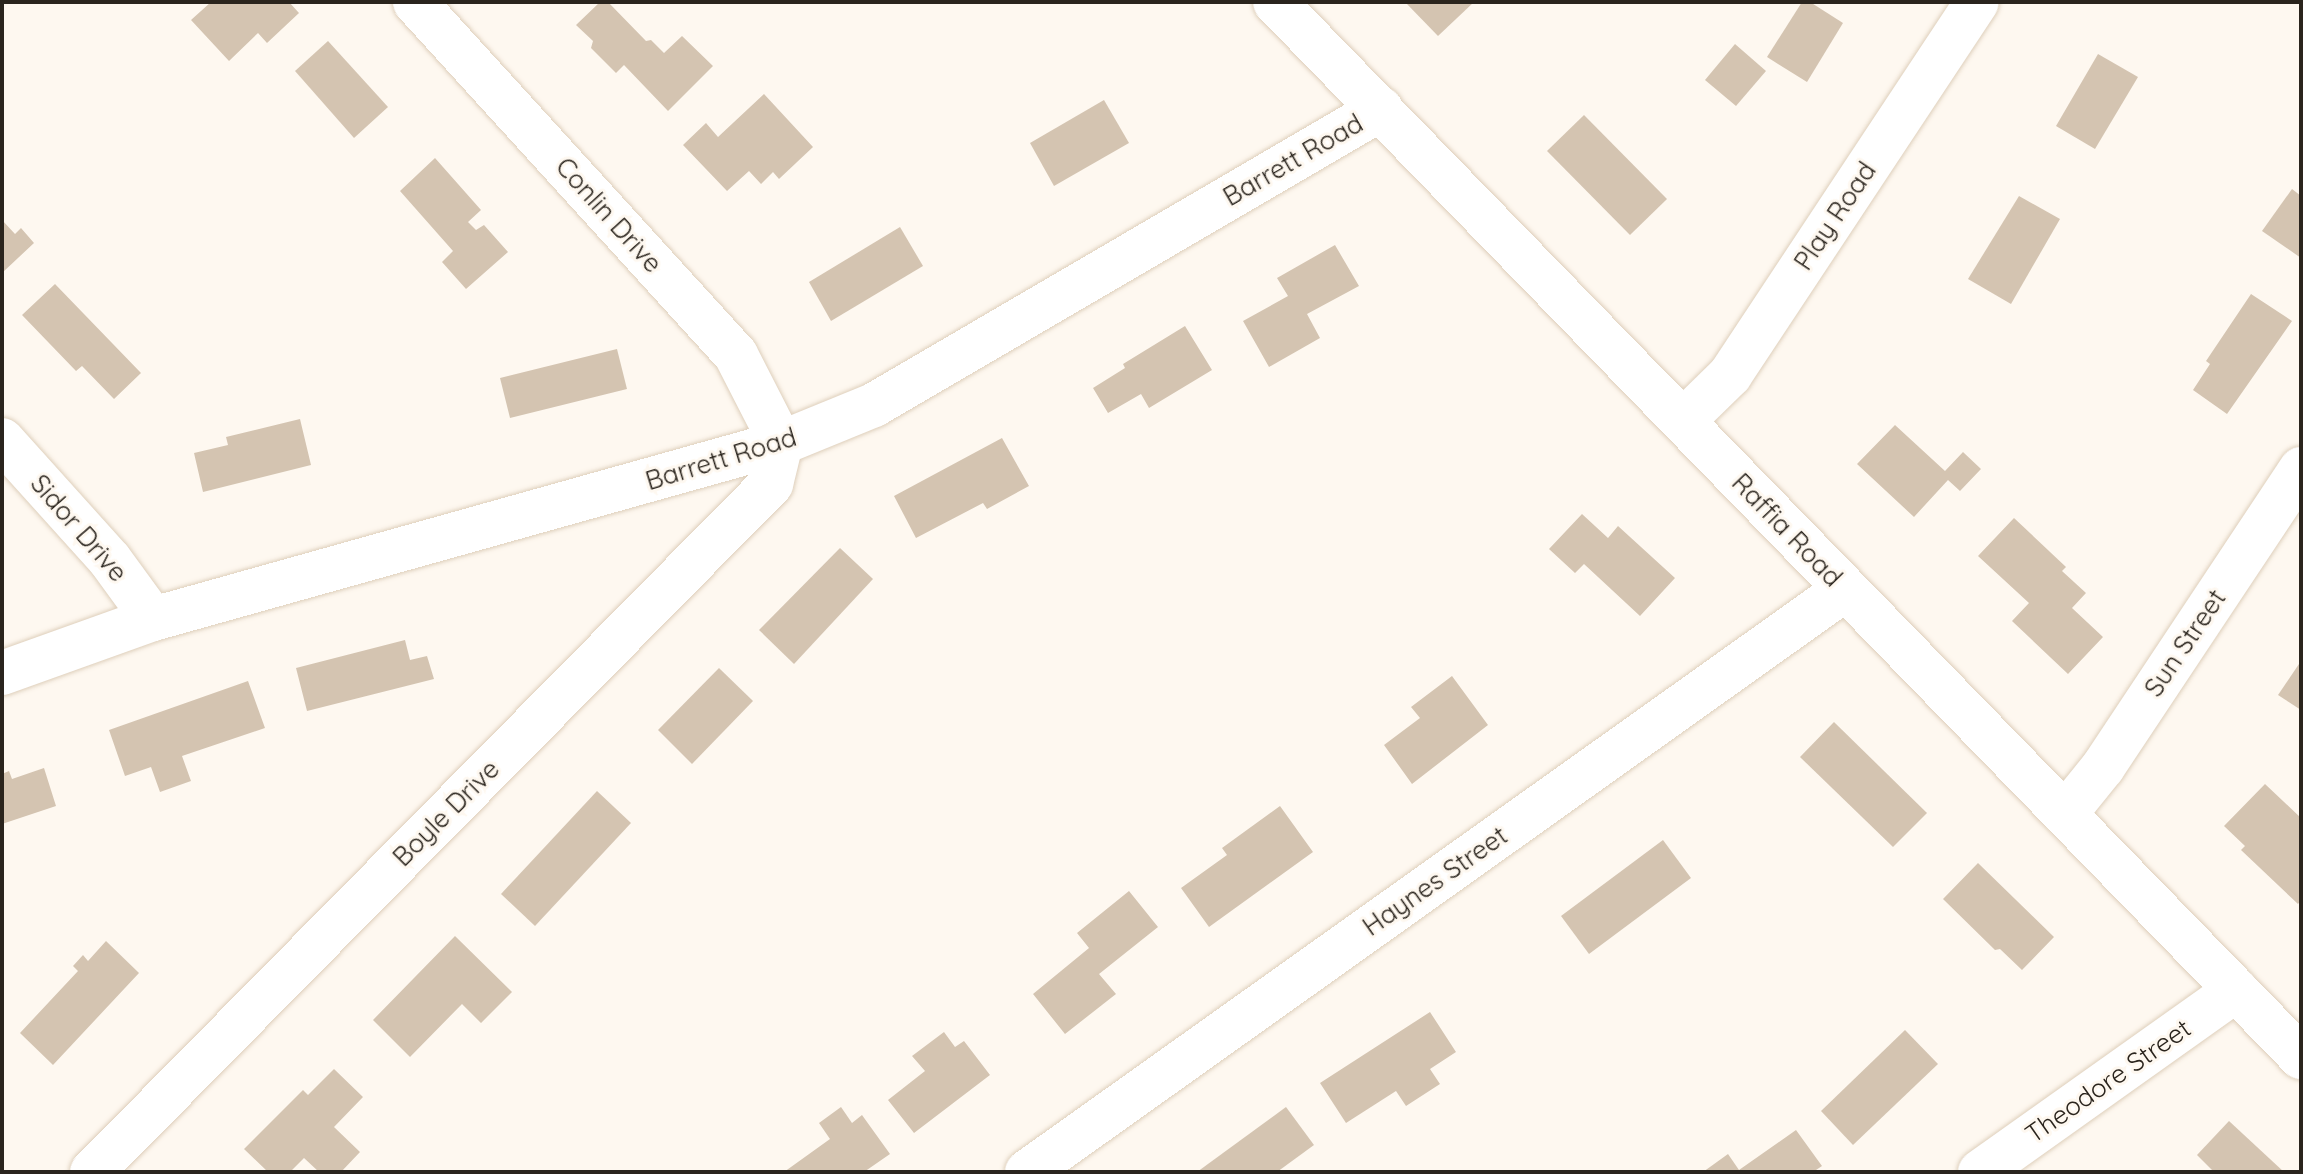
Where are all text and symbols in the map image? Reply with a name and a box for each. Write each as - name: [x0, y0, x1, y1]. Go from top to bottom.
- street label: Barrett Road: [1218, 107, 1368, 213]
- street label: Conlin Drive: [549, 151, 669, 279]
- street label: Play Road: [1788, 156, 1882, 276]
- street label: Barrett Road: [642, 421, 800, 497]
- street label: Raffia Road: [1725, 467, 1849, 593]
- street label: Sidor Drive: [24, 468, 134, 588]
- street label: Sun Street: [2138, 583, 2232, 703]
- street label: Boyle Drive: [386, 753, 506, 873]
- street label: Haynes Street: [1357, 820, 1513, 942]
- street label: Theodore Street: [2019, 1012, 2197, 1150]

